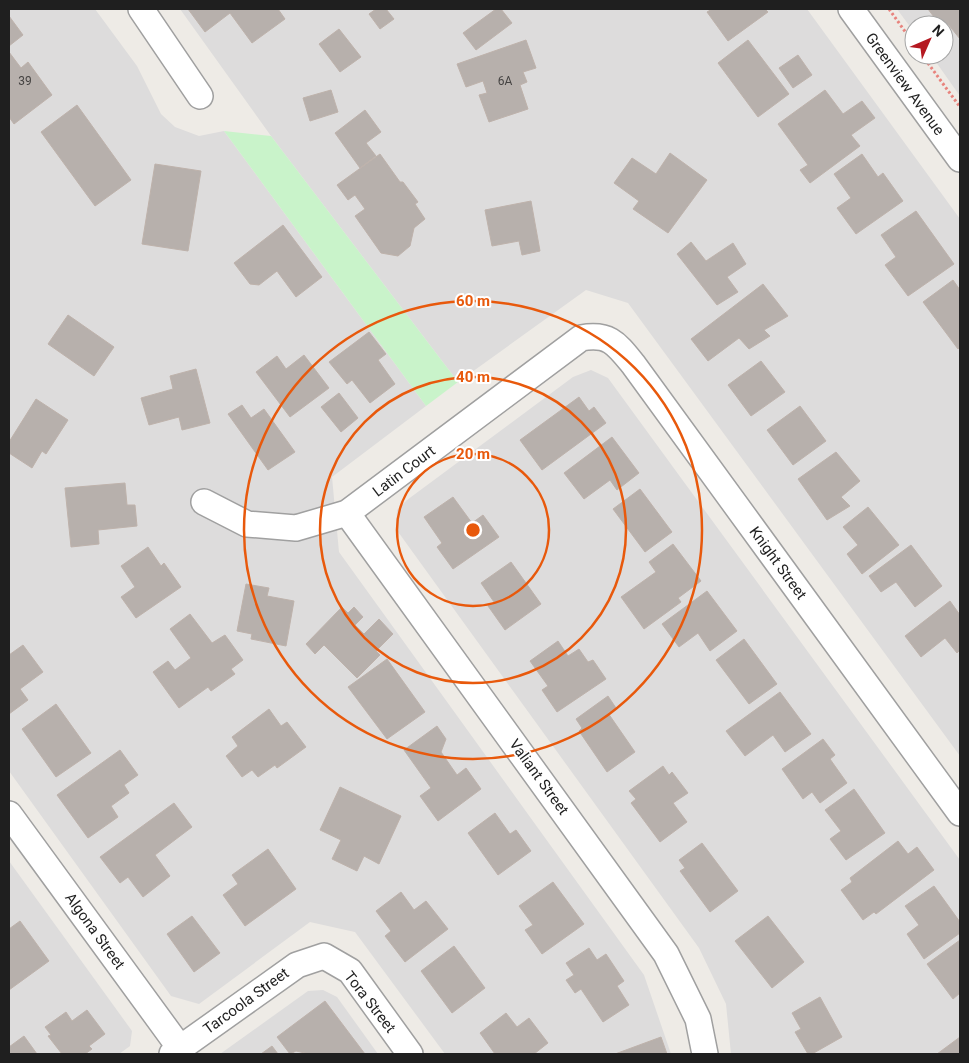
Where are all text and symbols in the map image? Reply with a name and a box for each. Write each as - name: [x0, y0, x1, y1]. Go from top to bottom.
- north arrow: [904, 15, 954, 65]
- text: N: [929, 22, 947, 40]
- street label: Greenview Avenue: [862, 29, 948, 139]
- house number: 39: [18, 74, 32, 88]
- house number: 6A: [498, 74, 512, 88]
- text: 60 m: [456, 292, 490, 310]
- text: 40 m: [456, 368, 490, 386]
- street label: Latin Court: [369, 442, 439, 500]
- text: 20 m: [456, 445, 490, 463]
- centre of rings: [464, 521, 482, 539]
- street label: Knight Street: [745, 523, 811, 603]
- street label: Valiant Street: [505, 736, 573, 818]
- street label: Algona Street: [61, 889, 129, 973]
- street label: Tarcoola Street: [200, 964, 292, 1038]
- street label: Tora Street: [340, 968, 400, 1036]

